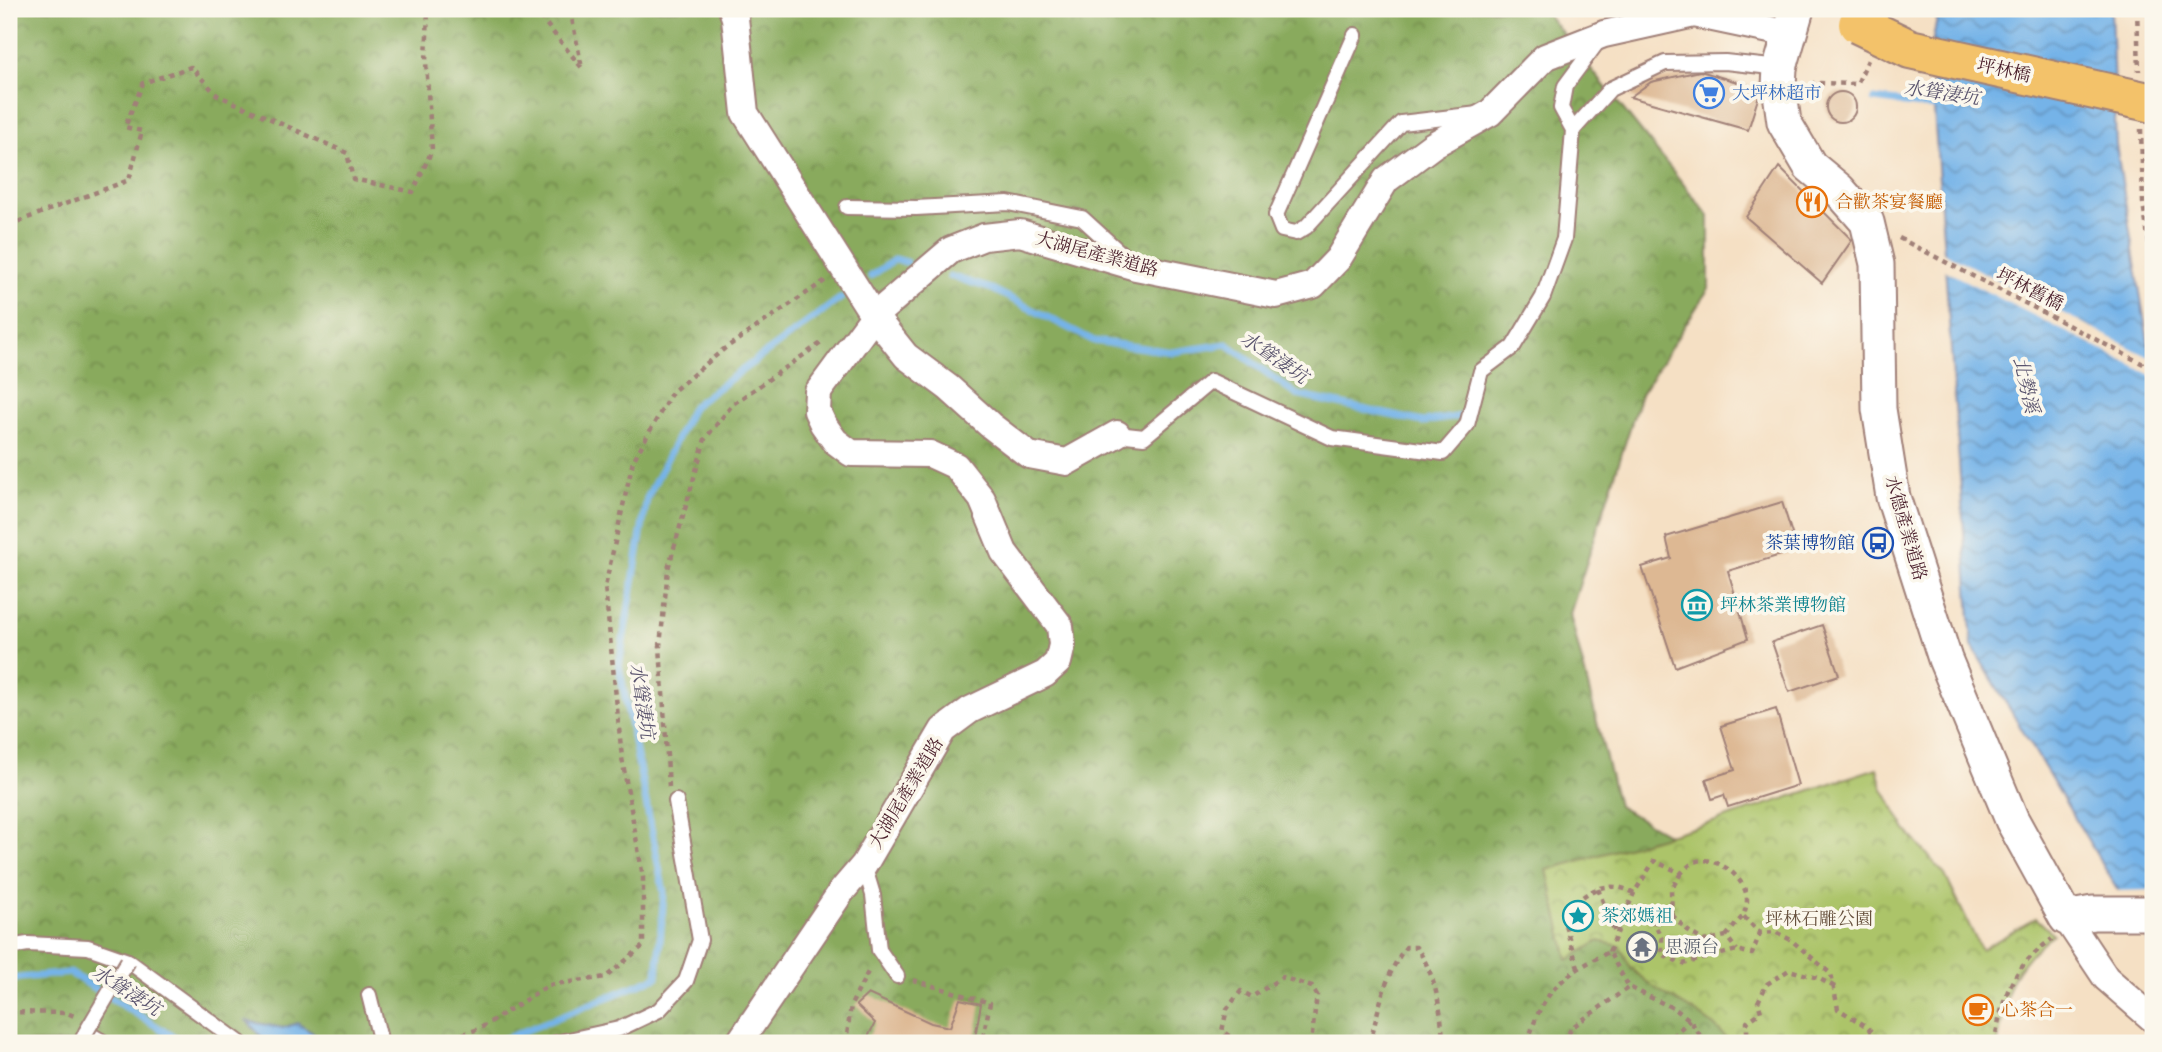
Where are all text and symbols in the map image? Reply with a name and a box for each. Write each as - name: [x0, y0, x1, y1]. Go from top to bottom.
- street label: 坪林橋: [1975, 53, 2033, 87]
- supermarket icon: 大坪林超市: [1692, 76, 1726, 110]
- water label: 水聳淒坑: [1903, 76, 1984, 110]
- place label: 大坪林超市: [1732, 82, 1822, 104]
- restaurant icon: 合歡茶宴餐廳: [1795, 185, 1829, 219]
- place label: 合歡茶宴餐廳: [1835, 191, 1943, 213]
- street label: 大湖尾產業道路: [1033, 227, 1161, 281]
- street label: 坪林舊橋: [1993, 263, 2067, 315]
- water label: 水聳淒坑: [1237, 327, 1315, 390]
- water label: 北勢溪: [2009, 355, 2045, 417]
- street label: 水德產業道路: [1881, 473, 1931, 583]
- bus stop icon: 茶葉博物館: [1861, 526, 1895, 560]
- place label: 茶葉博物館: [1765, 532, 1855, 554]
- museum icon: 坪林茶業博物館: [1680, 588, 1714, 622]
- place label: 坪林茶業博物館: [1720, 594, 1846, 616]
- water label: 水聳淒坑: [625, 662, 660, 743]
- street label: 大湖尾產業道路: [864, 733, 948, 853]
- place icon: 茶郊媽祖: [1561, 899, 1595, 933]
- place label: 茶郊媽祖: [1601, 905, 1673, 927]
- park label: 坪林石雕公園: [1765, 908, 1873, 930]
- temple icon: 思源台: [1625, 930, 1659, 964]
- place label: 思源台: [1665, 936, 1719, 958]
- water label: 水聳淒坑: [88, 961, 168, 1022]
- cafe icon: 心茶合一: [1961, 993, 1995, 1027]
- place label: 心茶合一: [2001, 999, 2073, 1021]

